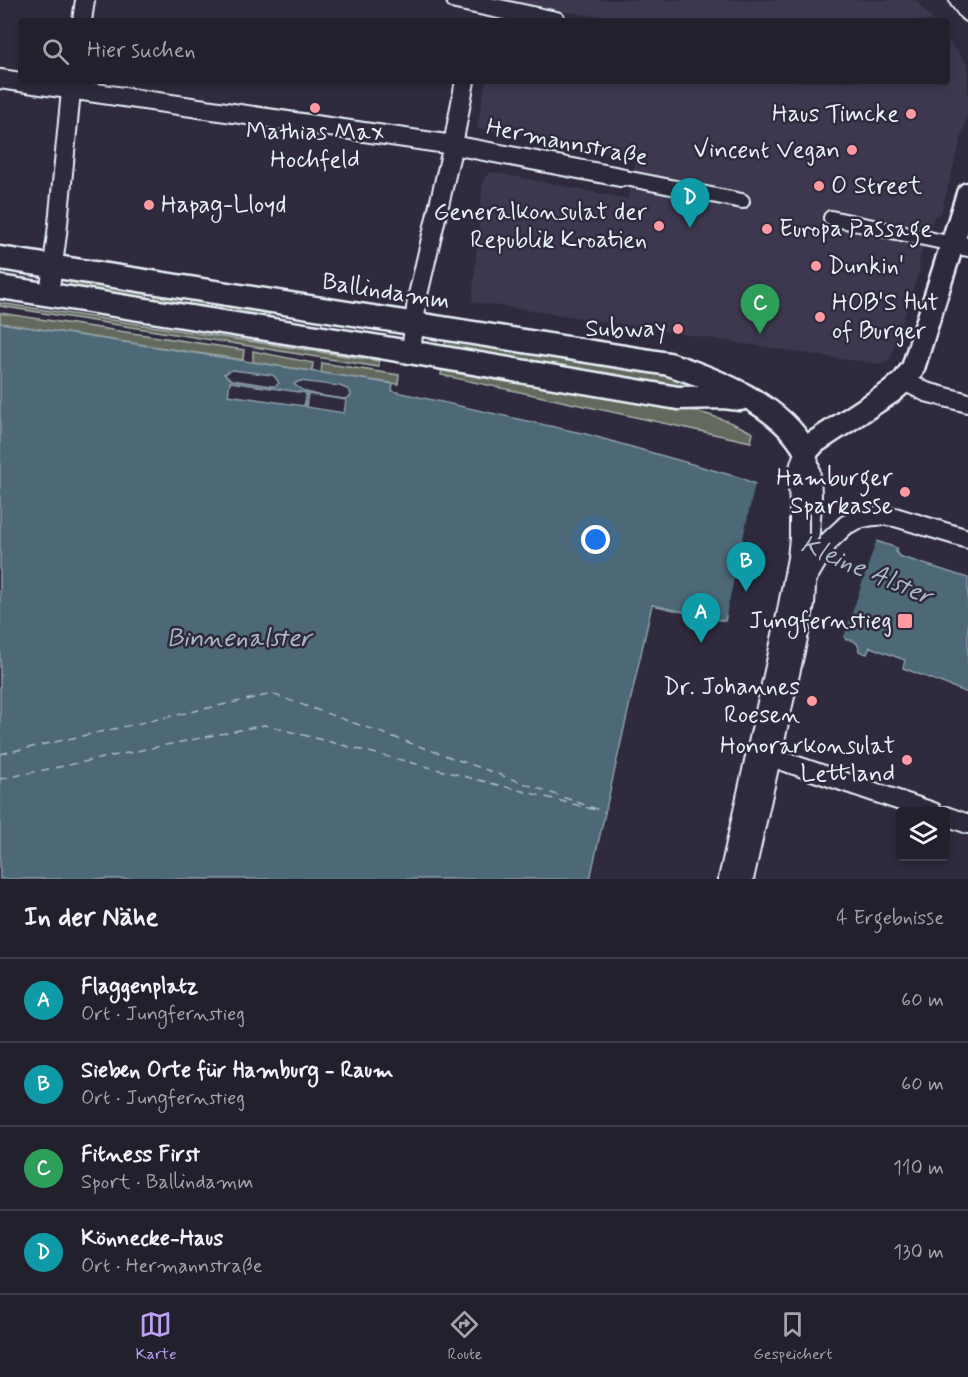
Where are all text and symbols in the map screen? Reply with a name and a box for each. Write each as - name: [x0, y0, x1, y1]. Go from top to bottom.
- search box: [18, 18, 950, 84]
- icon: search: [39, 35, 72, 68]
- text: Hier suchen: [87, 37, 196, 65]
- place label: Haus Timcke: [772, 99, 899, 130]
- marker: Mathias Max Hochfeld: [308, 101, 322, 115]
- marker: Haus Timcke: [904, 107, 918, 121]
- street label: Hermannstraße: [483, 112, 651, 174]
- place label: Mathias Max Hochfeld: [246, 117, 384, 176]
- place label: Vincent Vegan: [694, 135, 840, 166]
- marker: Vincent Vegan: [845, 143, 859, 157]
- place label: O Street: [831, 171, 922, 202]
- pin: D: [670, 178, 710, 228]
- marker: O Street: [812, 179, 826, 193]
- place label: Hapag-Lloyd: [161, 190, 286, 223]
- place label: Generalkonsulat der Republik Kroatien: [433, 197, 647, 256]
- marker: Hapag-Lloyd: [142, 198, 156, 212]
- place label: Europa Passage: [779, 214, 932, 248]
- marker: Generalkonsulat der Republik Kroatien: [652, 219, 666, 233]
- marker: Europa Passage: [760, 222, 774, 236]
- place label: Dunkin': [828, 251, 904, 282]
- marker: Dunkin': [809, 259, 823, 273]
- street label: Ballindamm: [320, 267, 452, 317]
- pin: C: [740, 284, 780, 334]
- place label: HOB'S Hut of Burger: [832, 288, 939, 347]
- marker: HOB'S Hut of Burger: [813, 310, 827, 324]
- place label: Subway: [585, 314, 666, 345]
- marker: Subway: [671, 322, 685, 336]
- place label: Hamburger Sparkasse: [776, 463, 894, 522]
- marker: Hamburger Sparkasse: [898, 485, 912, 499]
- your location: [581, 525, 610, 554]
- water label: Kleine Alster: [795, 528, 940, 615]
- pin: B: [726, 542, 766, 592]
- pin: A: [682, 594, 720, 643]
- place label: Jungfernstieg: [749, 606, 892, 639]
- marker: Jungfernstieg: [896, 612, 914, 630]
- water label: Binnenalster: [166, 622, 315, 656]
- place label: Dr. Johannes Roesen: [663, 672, 800, 731]
- marker: Dr. Johannes Roesen: [805, 694, 819, 708]
- place label: Honorarkonsulat Lettland: [720, 731, 895, 790]
- marker: Honorarkonsulat Lettland: [900, 753, 914, 767]
- map controls: [896, 807, 950, 861]
- button: layers: [896, 807, 950, 861]
- text: In der Nähe: [24, 901, 158, 935]
- text: 4 Ergebnisse: [836, 905, 944, 932]
- text: Flaggenplatz: [81, 973, 198, 1001]
- text: A: [37, 987, 50, 1014]
- text: 60 m: [901, 987, 944, 1014]
- text: Ort · Jungfernstieg: [81, 1001, 245, 1028]
- text: Sieben Orte für Hamburg - Raum: [81, 1057, 394, 1085]
- text: B: [37, 1071, 50, 1098]
- text: 60 m: [901, 1071, 944, 1098]
- text: Ort · Jungfernstieg: [81, 1085, 245, 1112]
- text: Fitness First: [81, 1141, 200, 1169]
- text: C: [36, 1155, 51, 1182]
- text: 110 m: [893, 1155, 944, 1182]
- text: Sport · Ballindamm: [81, 1169, 253, 1196]
- text: Könnecke-Haus: [81, 1225, 223, 1253]
- text: D: [37, 1239, 50, 1266]
- text: 130 m: [893, 1239, 944, 1266]
- text: Ort · Hermannstraße: [81, 1253, 263, 1280]
- tab: Karte: [135, 1308, 176, 1365]
- tab: Route: [447, 1308, 482, 1365]
- tab: Gespeichert: [753, 1308, 832, 1365]

